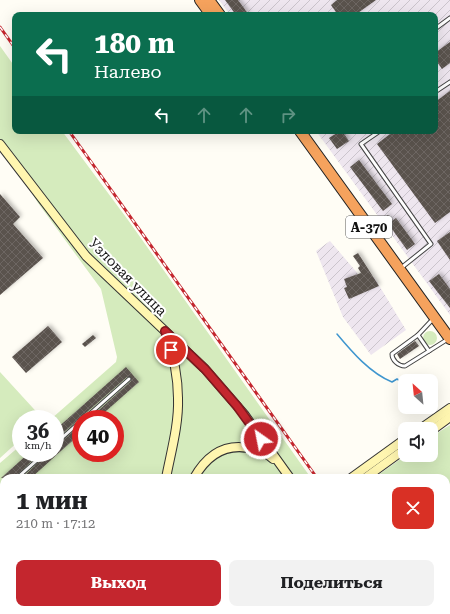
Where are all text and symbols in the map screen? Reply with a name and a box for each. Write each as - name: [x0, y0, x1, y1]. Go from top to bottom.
- text: 180 m: [94, 27, 175, 60]
- icon: left: [28, 28, 80, 80]
- text: Налево: [94, 61, 162, 82]
- icon: left: [151, 104, 173, 126]
- icon: ahead: [193, 104, 215, 126]
- icon: ahead: [235, 104, 257, 126]
- icon: right: [277, 104, 299, 126]
- road number: А-370: [346, 216, 392, 238]
- street label: Узловая улица: [86, 235, 170, 319]
- pin: [154, 333, 188, 367]
- icon: arrive: [160, 339, 182, 361]
- north arrow: [398, 374, 438, 414]
- map controls: [398, 374, 438, 462]
- speed limit sign: 40: [72, 410, 124, 462]
- position arrow: [240, 418, 282, 460]
- text: 36: [27, 419, 49, 443]
- button: sound: [398, 422, 438, 462]
- text: km/h: [25, 440, 51, 451]
- text: 1 мин: [16, 487, 88, 515]
- button: close: [392, 487, 434, 529]
- text: 210 m · 17:12: [16, 516, 95, 531]
- button: Выход: [16, 560, 221, 606]
- button: Поделиться: [229, 560, 434, 606]

